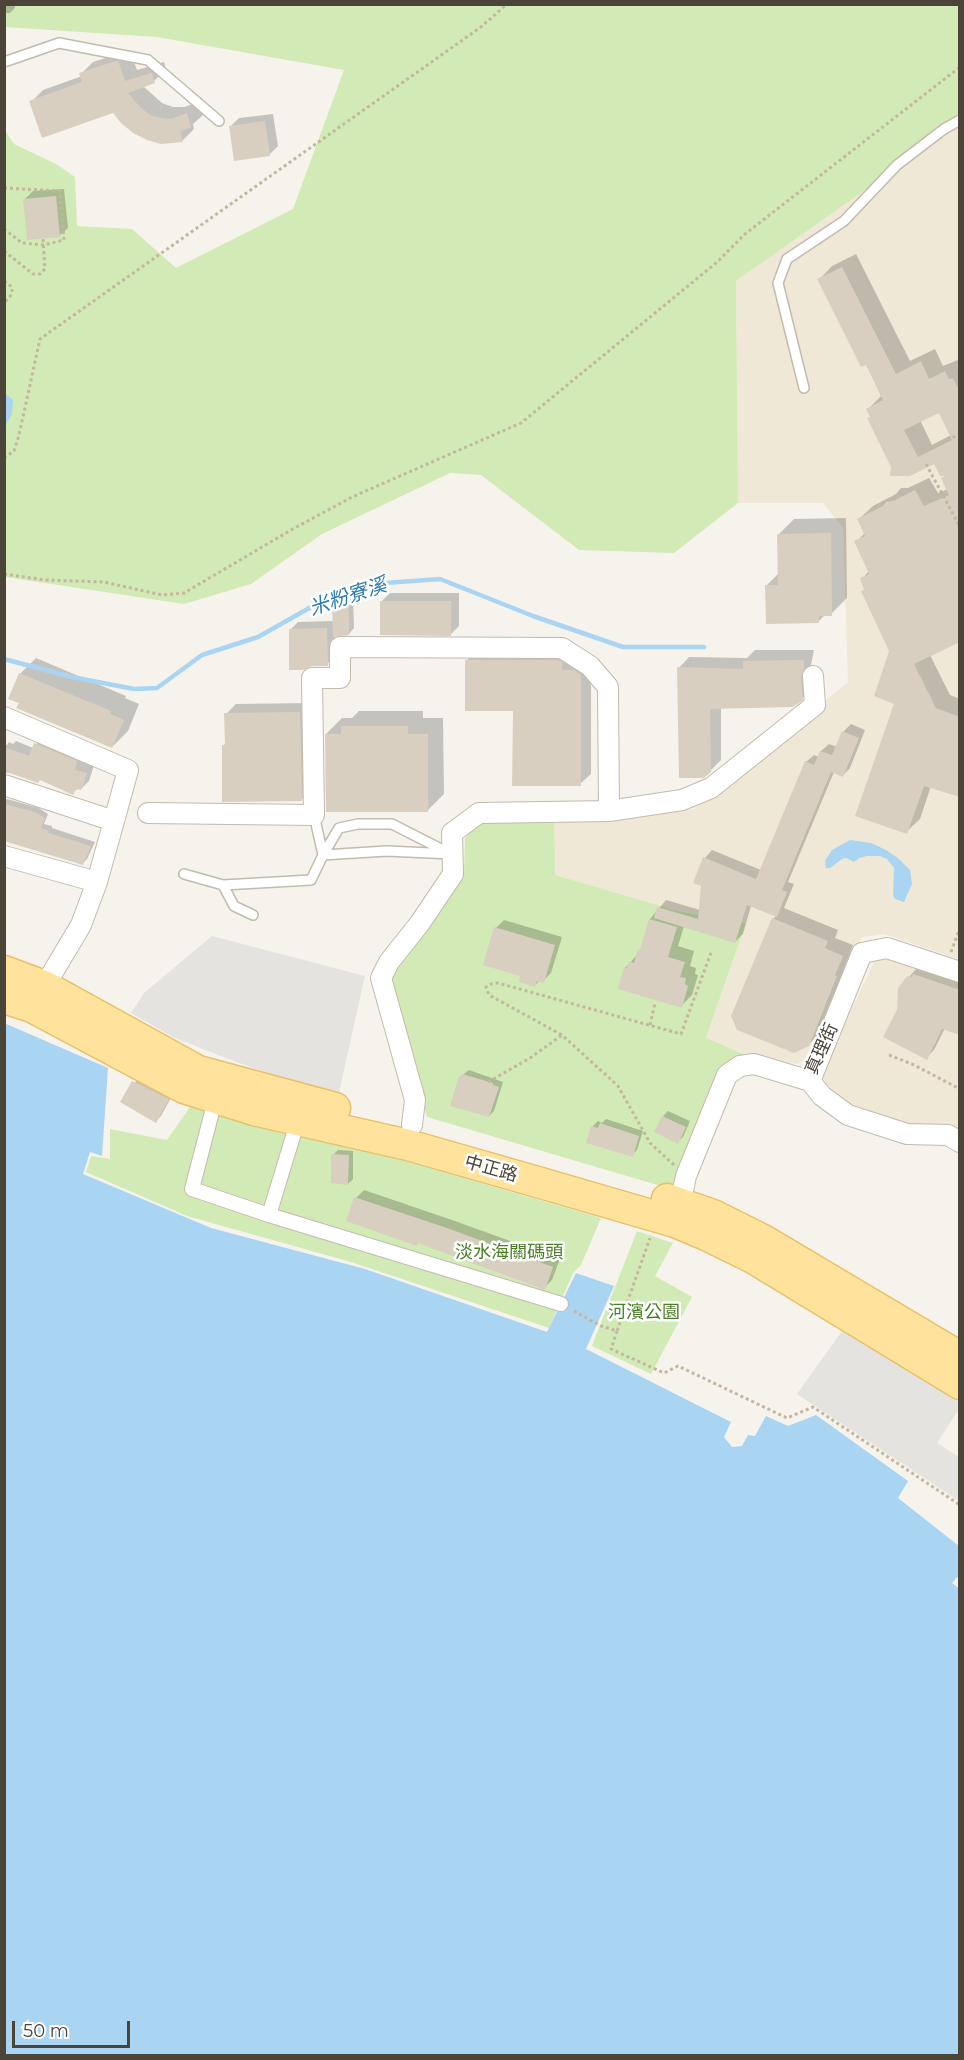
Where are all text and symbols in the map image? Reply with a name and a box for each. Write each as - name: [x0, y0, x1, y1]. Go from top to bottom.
- water label: 米粉寮溪: [306, 573, 390, 621]
- street label: 真理街: [801, 1020, 843, 1078]
- street label: 中正路: [462, 1151, 520, 1187]
- park label: 淡水海關碼頭: [455, 1242, 563, 1264]
- park label: 河濱公園: [608, 1302, 680, 1324]
- scale bar: [15, 2009, 134, 2047]
- text: 50 m: [23, 2020, 69, 2042]

